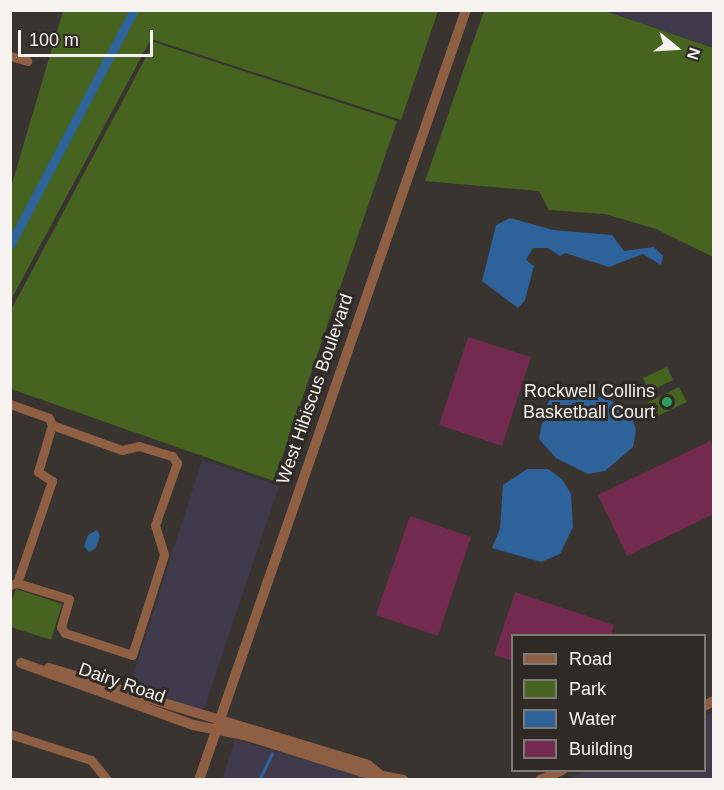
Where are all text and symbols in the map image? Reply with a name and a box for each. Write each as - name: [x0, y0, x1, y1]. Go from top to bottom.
- scale bar: [21, 18, 156, 56]
- north arrow: [646, 18, 706, 78]
- text: 100 m: [29, 30, 79, 50]
- text: N: [684, 46, 703, 62]
- street label: West Hibiscus Boulevard: [272, 291, 358, 487]
- place label: Rockwell Collins Basketball Court: [523, 381, 655, 424]
- marker: Rockwell Collins Basketball Court: [660, 395, 674, 409]
- legend: [511, 634, 706, 772]
- text: Road: [569, 649, 612, 669]
- street label: Dairy Road: [76, 658, 168, 708]
- text: Park: [569, 679, 606, 699]
- text: Water: [569, 709, 616, 729]
- text: Building: [569, 739, 633, 759]

